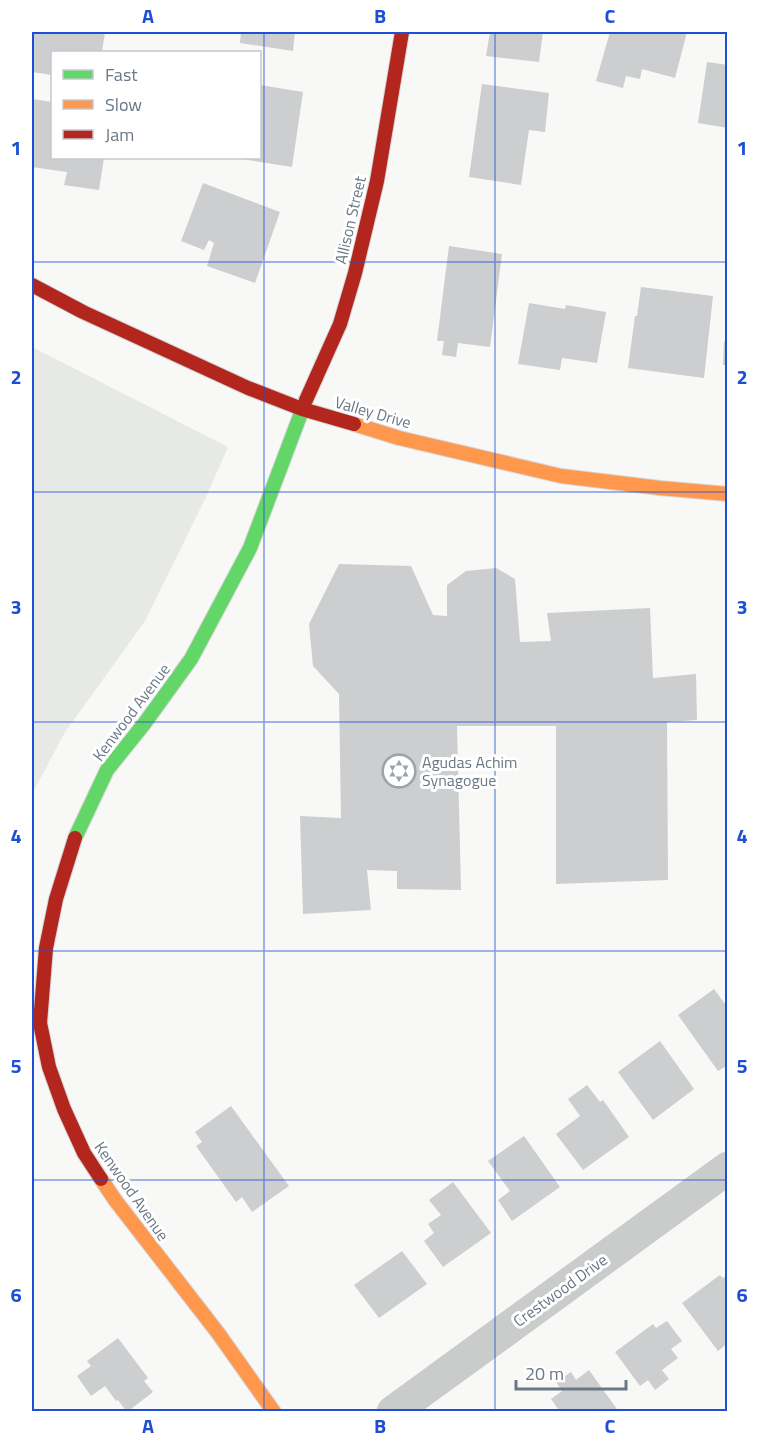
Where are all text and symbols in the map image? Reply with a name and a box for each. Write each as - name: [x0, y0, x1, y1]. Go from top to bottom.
- text: A: [142, 0, 154, 31]
- text: B: [374, 0, 386, 31]
- text: C: [605, 0, 616, 31]
- legend: [51, 51, 261, 159]
- text: Fast: [105, 61, 138, 88]
- text: Slow: [105, 91, 142, 118]
- text: Jam: [105, 121, 134, 148]
- text: 1: [10, 132, 22, 163]
- text: 1: [736, 132, 748, 163]
- street label: Allison Street: [328, 173, 372, 266]
- text: 2: [10, 361, 22, 392]
- text: 2: [736, 361, 748, 392]
- street label: Valley Drive: [332, 390, 414, 434]
- text: 3: [10, 591, 22, 622]
- text: 3: [736, 591, 748, 622]
- street label: Kenwood Avenue: [86, 658, 176, 766]
- place label: Agudas Achim Synagogue: [422, 750, 517, 792]
- synagogue icon: Agudas Achim Synagogue: [381, 753, 417, 789]
- text: 4: [10, 820, 22, 851]
- text: 4: [736, 820, 748, 851]
- text: 5: [10, 1050, 22, 1081]
- text: 5: [736, 1050, 748, 1081]
- street label: Kenwood Avenue: [89, 1136, 175, 1246]
- street label: Crestwood Drive: [508, 1248, 612, 1332]
- text: 6: [10, 1279, 22, 1310]
- text: 6: [736, 1279, 748, 1310]
- scale bar: [516, 1353, 626, 1391]
- text: 20 m: [525, 1360, 564, 1387]
- text: A: [142, 1410, 154, 1441]
- text: B: [374, 1410, 386, 1441]
- text: C: [605, 1410, 616, 1441]

